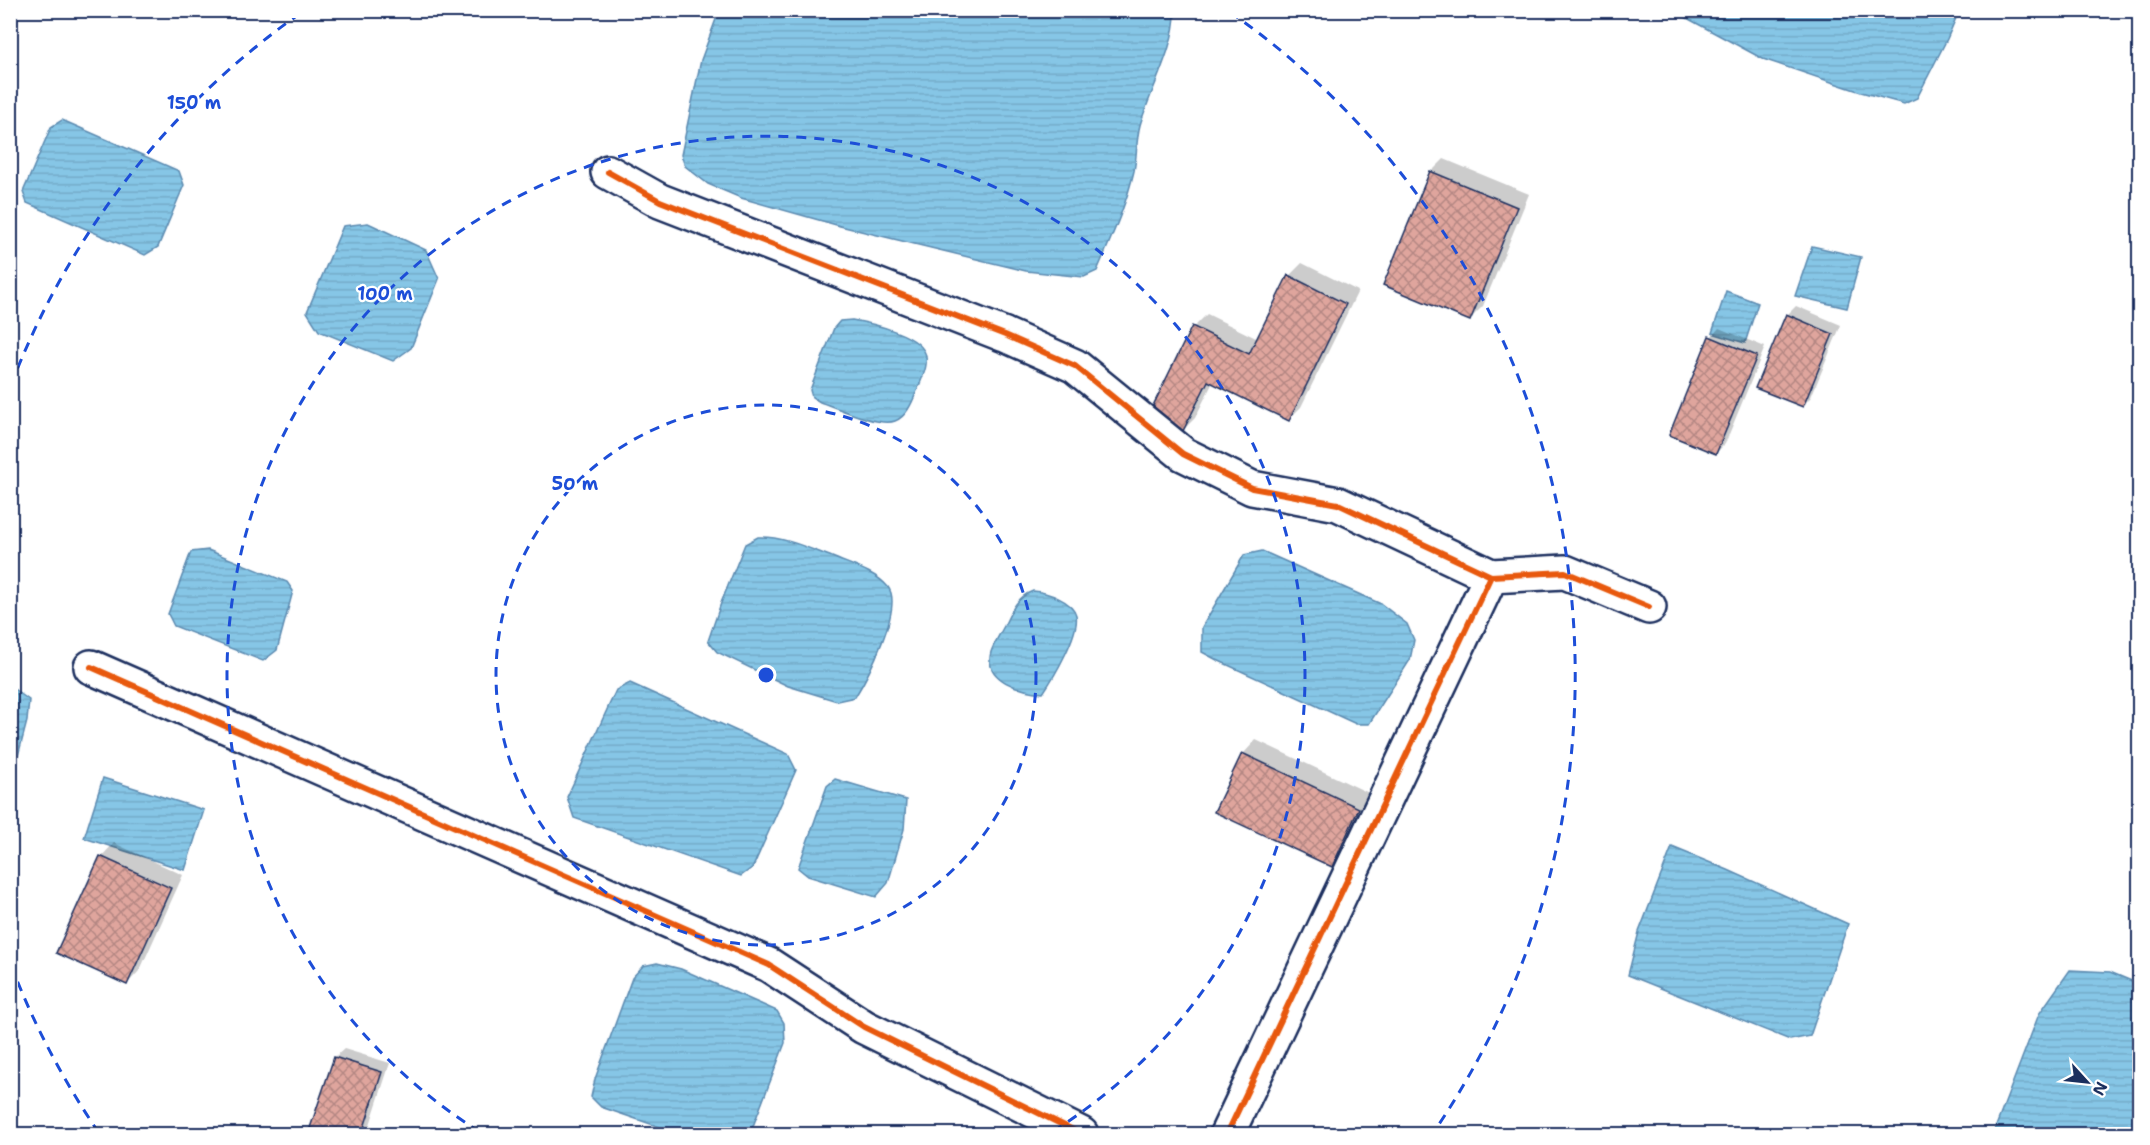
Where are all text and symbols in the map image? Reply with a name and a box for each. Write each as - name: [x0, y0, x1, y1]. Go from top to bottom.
- text: 150 m: [167, 91, 222, 115]
- text: 100 m: [357, 282, 413, 306]
- text: 50 m: [552, 472, 599, 496]
- centre of rings: [756, 665, 776, 685]
- north arrow: [2057, 1052, 2117, 1112]
- text: N: [2088, 1078, 2112, 1099]

